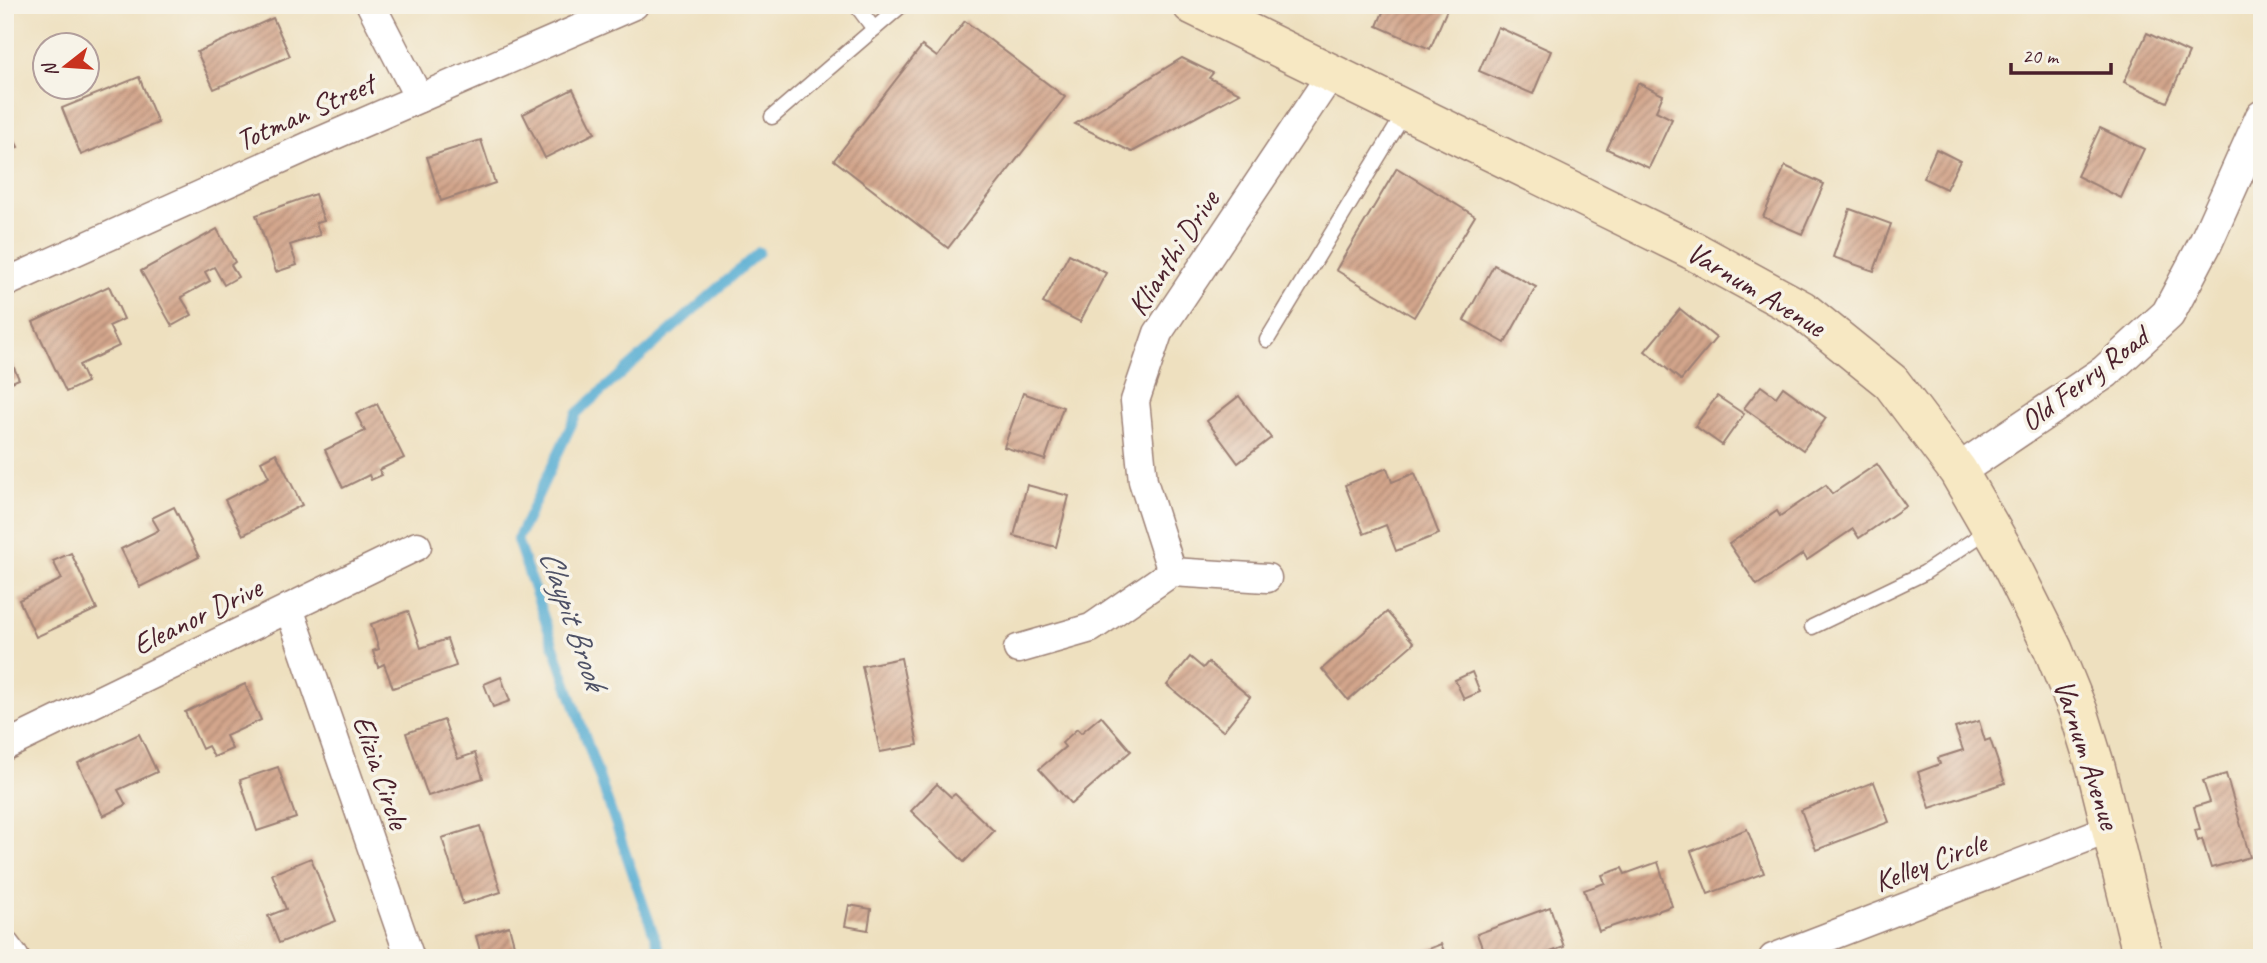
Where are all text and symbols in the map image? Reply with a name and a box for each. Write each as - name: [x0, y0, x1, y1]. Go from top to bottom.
- north arrow: [32, 32, 102, 102]
- scale bar: [2011, 32, 2111, 76]
- text: 20 m: [2022, 43, 2060, 69]
- text: N: [37, 58, 64, 80]
- street label: Totman Street: [230, 63, 384, 159]
- street label: Klianthi Drive: [1119, 181, 1229, 323]
- street label: Varnum Avenue: [1680, 233, 1834, 346]
- street label: Old Ferry Road: [2012, 316, 2159, 440]
- water label: Claypit Brook: [530, 544, 618, 700]
- street label: Eleanor Drive: [126, 568, 270, 663]
- street label: Varnum Avenue: [2045, 675, 2130, 836]
- street label: Elizia Circle: [344, 710, 419, 836]
- street label: Kelley Circle: [1869, 822, 1994, 901]

